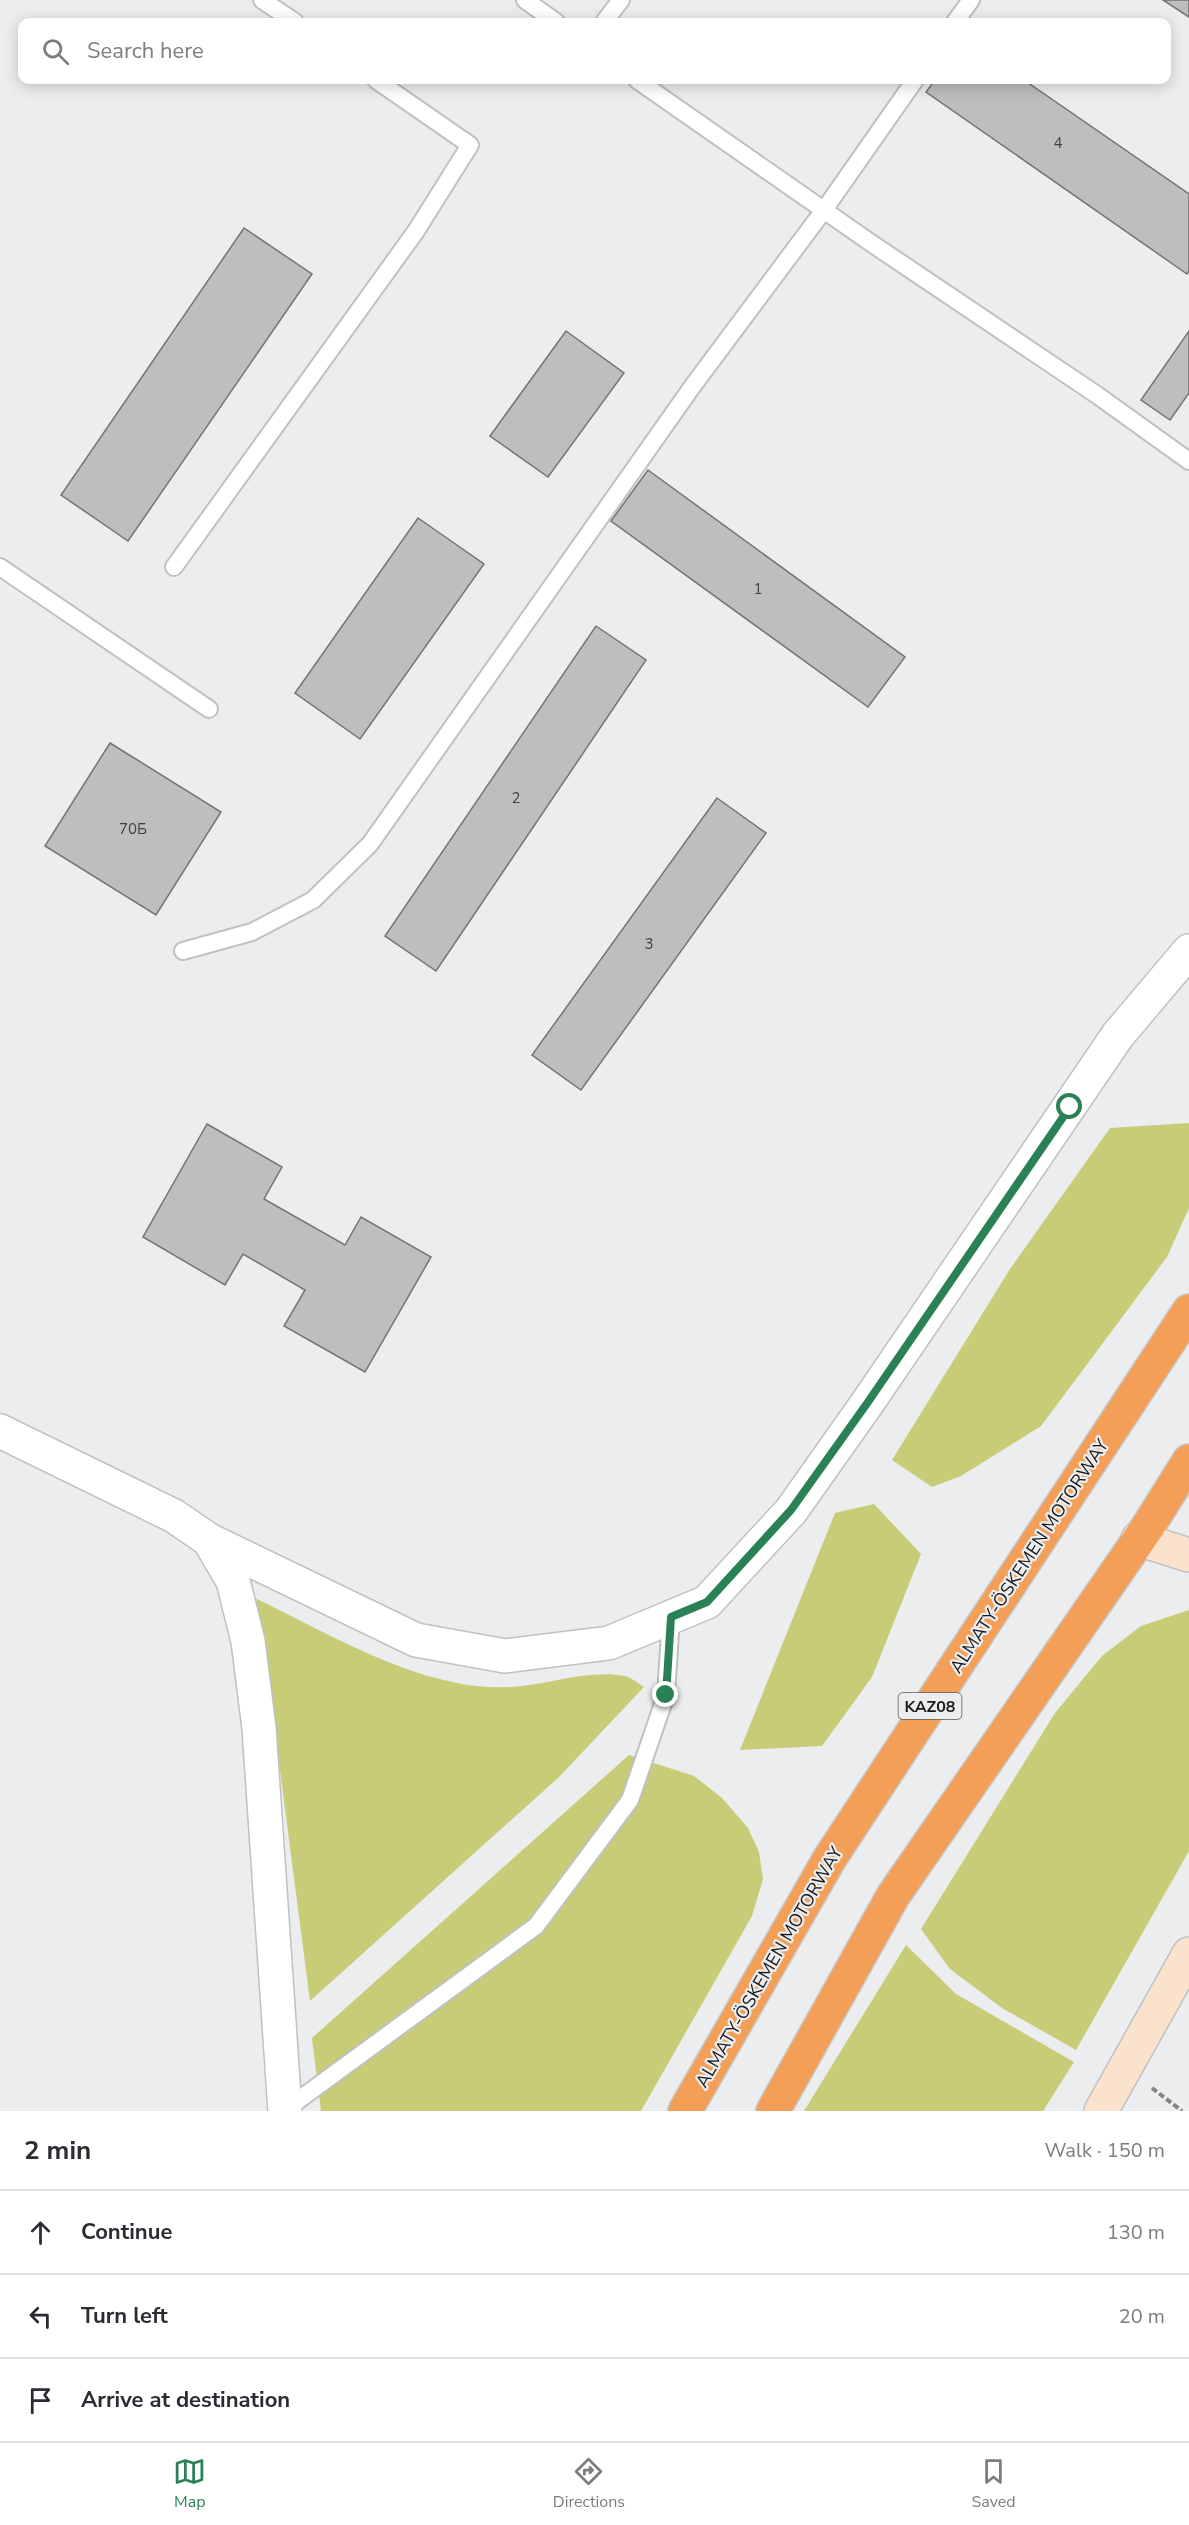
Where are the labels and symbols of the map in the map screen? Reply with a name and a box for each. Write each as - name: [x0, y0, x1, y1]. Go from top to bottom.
- house number: 4: [1053, 133, 1063, 153]
- house number: 1: [753, 579, 763, 599]
- house number: 2: [511, 788, 521, 808]
- house number: 70Б: [119, 819, 147, 839]
- house number: 3: [644, 934, 654, 954]
- route start: [1056, 1093, 1082, 1119]
- street label: ALMATY-ÖSKEMEN MOTORWAY: [944, 1434, 1114, 1678]
- route end: [652, 1681, 678, 1707]
- road number: KAZ08: [898, 1693, 962, 1719]
- street label: ALMATY-ÖSKEMEN MOTORWAY: [690, 1842, 848, 2092]

